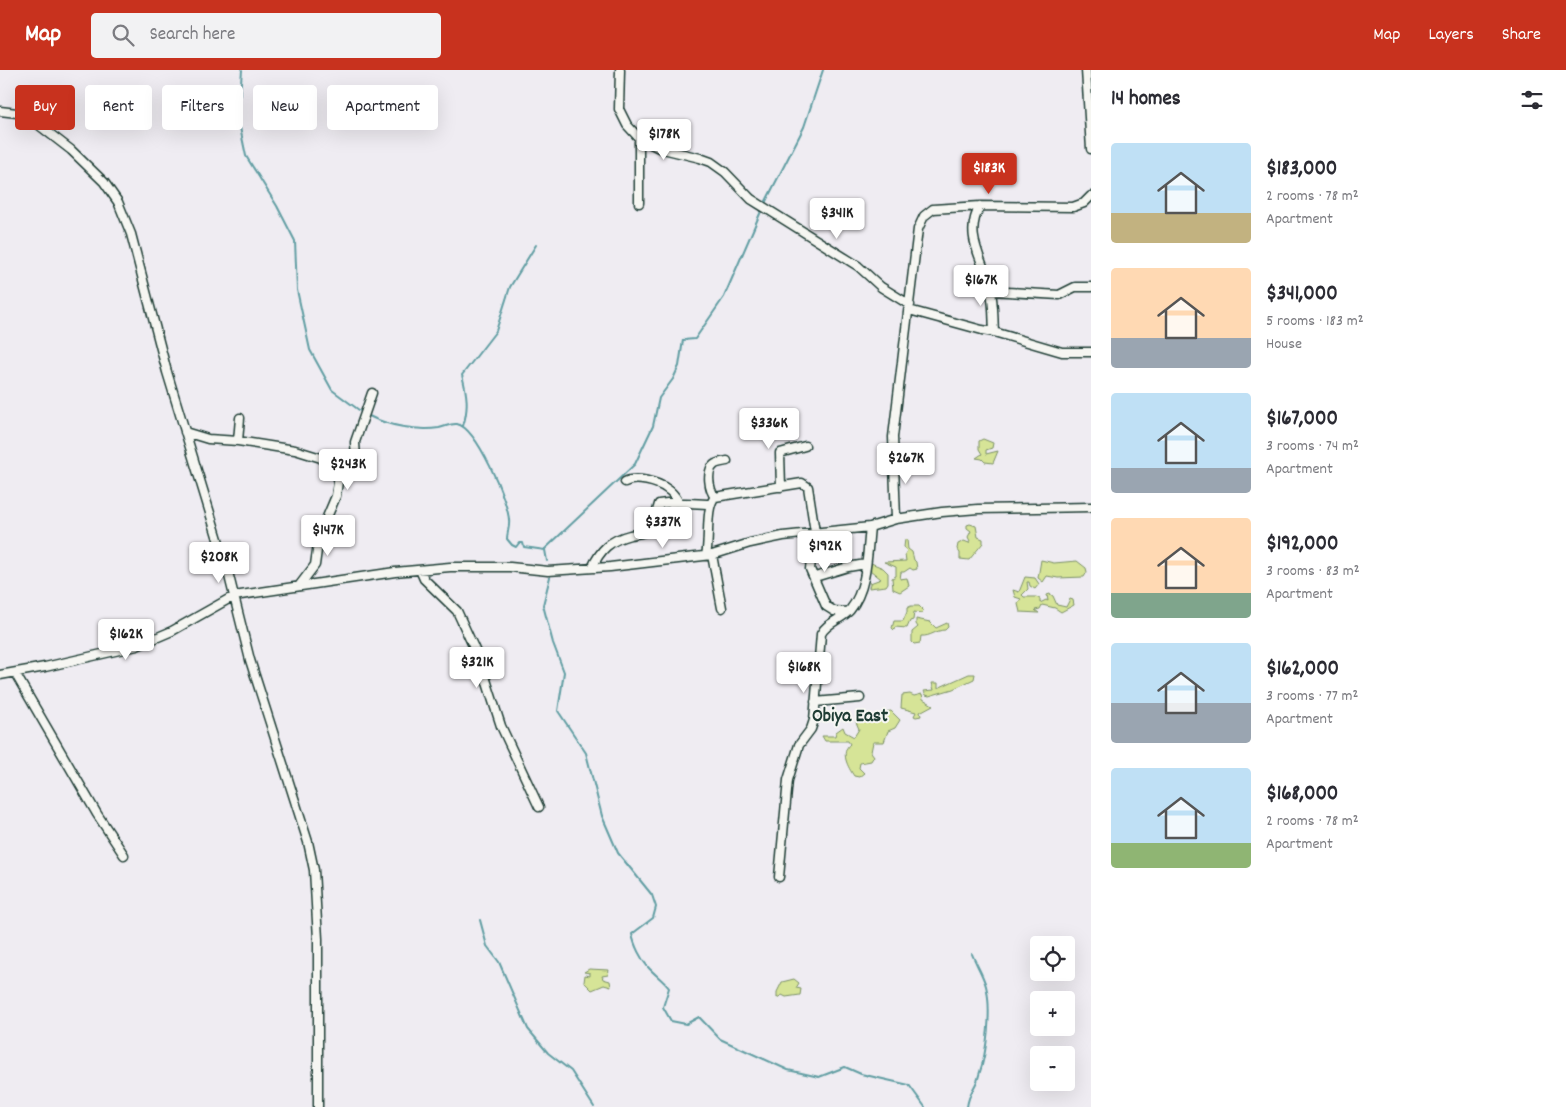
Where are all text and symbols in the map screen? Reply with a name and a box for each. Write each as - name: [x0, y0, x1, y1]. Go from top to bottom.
- search box: [91, 13, 441, 58]
- text: Map: [25, 18, 61, 52]
- icon: search: [109, 21, 137, 49]
- text: Search here: [149, 22, 235, 49]
- text: Map: [1373, 23, 1400, 48]
- text: Layers: [1428, 23, 1474, 48]
- text: Share: [1502, 23, 1541, 48]
- chip: Buy: [15, 85, 75, 130]
- chip: Rent: [85, 85, 152, 130]
- chip: Filters: [162, 85, 243, 130]
- chip: New: [253, 85, 317, 130]
- chip: Apartment: [327, 85, 438, 130]
- text: 14 homes: [1111, 85, 1181, 115]
- icon: filters: [1518, 86, 1546, 114]
- pin: $178K: [629, 118, 699, 161]
- text: $178K: [648, 123, 680, 146]
- pin: $183K: [954, 152, 1024, 195]
- text: $183,000: [1266, 155, 1337, 185]
- text: $183K: [973, 157, 1005, 180]
- icon: home: [1151, 163, 1211, 223]
- text: 2 rooms · 78 m²: [1266, 185, 1359, 208]
- pin: $341K: [802, 198, 872, 240]
- text: $341K: [821, 202, 853, 225]
- text: Apartment: [1266, 208, 1333, 231]
- pin: $167K: [946, 264, 1016, 307]
- text: $167K: [965, 269, 997, 292]
- text: $341,000: [1266, 280, 1338, 310]
- icon: home: [1151, 288, 1211, 348]
- text: 5 rooms · 183 m²: [1266, 310, 1363, 333]
- text: House: [1266, 333, 1302, 356]
- text: $167,000: [1266, 405, 1338, 435]
- pin: $336K: [734, 408, 804, 450]
- text: $336K: [750, 412, 788, 435]
- icon: home: [1151, 413, 1211, 473]
- text: 3 rooms · 74 m²: [1266, 435, 1359, 458]
- pin: $267K: [871, 442, 941, 485]
- text: $267K: [888, 447, 924, 470]
- pin: $243K: [313, 448, 383, 491]
- text: $243K: [330, 453, 366, 476]
- text: Apartment: [1266, 458, 1333, 481]
- pin: $337K: [628, 506, 698, 549]
- text: $337K: [645, 511, 681, 534]
- pin: $147K: [293, 514, 363, 557]
- text: $147K: [312, 519, 344, 542]
- pin: $192K: [790, 530, 860, 573]
- text: $192,000: [1266, 530, 1338, 560]
- text: $192K: [808, 535, 842, 558]
- icon: home: [1151, 538, 1211, 598]
- pin: $208K: [184, 542, 254, 584]
- text: $208K: [200, 546, 238, 569]
- text: 3 rooms · 83 m²: [1266, 560, 1360, 583]
- text: Apartment: [1266, 583, 1333, 606]
- pin: $162K: [91, 618, 161, 661]
- text: $162K: [109, 623, 143, 646]
- pin: $321K: [442, 646, 512, 689]
- text: $321K: [460, 651, 494, 674]
- pin: $168K: [769, 652, 839, 694]
- text: $162,000: [1266, 655, 1339, 685]
- text: $168K: [787, 656, 821, 679]
- icon: home: [1151, 663, 1211, 723]
- text: 3 rooms · 77 m²: [1266, 685, 1358, 708]
- district label: Obiya East: [812, 704, 888, 731]
- text: Apartment: [1266, 708, 1333, 731]
- text: $168,000: [1266, 780, 1338, 810]
- icon: home: [1151, 788, 1211, 848]
- text: 2 rooms · 78 m²: [1266, 810, 1359, 833]
- text: Apartment: [1266, 833, 1333, 856]
- map controls: [1030, 936, 1075, 1091]
- button: locate: [1030, 936, 1075, 981]
- button: +: [1030, 991, 1075, 1036]
- button: −: [1030, 1046, 1075, 1091]

